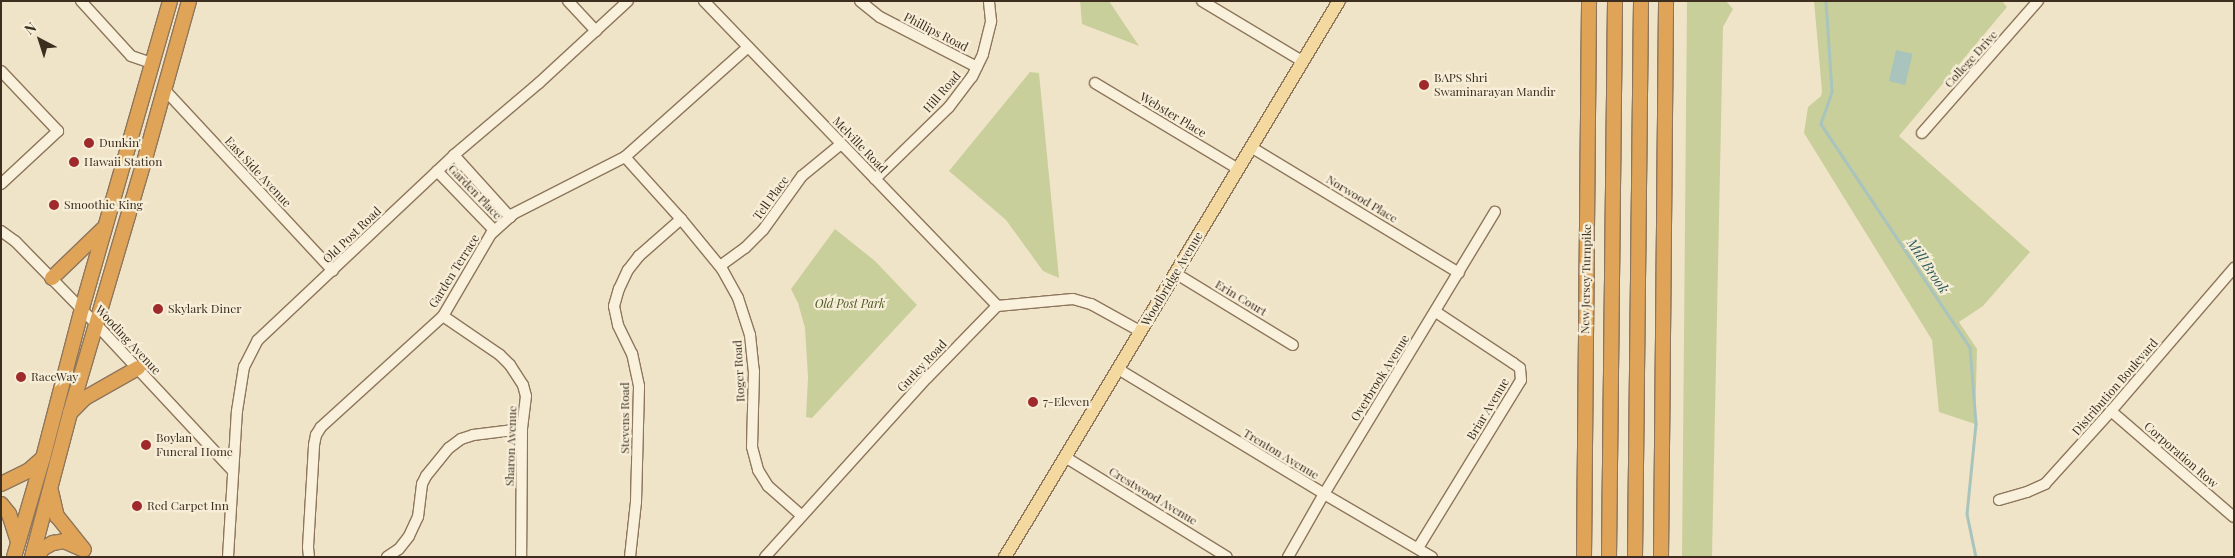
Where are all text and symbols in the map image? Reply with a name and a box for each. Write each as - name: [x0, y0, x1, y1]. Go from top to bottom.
- street label: Phillips Road: [901, 10, 971, 54]
- north arrow: [15, 15, 65, 65]
- text: N: [20, 18, 40, 39]
- street label: College Drive: [1942, 27, 2000, 91]
- street label: Hill Road: [920, 69, 964, 115]
- place label: BAPS Shri Swaminarayan Mandir: [1434, 71, 1556, 99]
- marker: BAPS Shri Swaminarayan Mandir: [1418, 79, 1430, 91]
- street label: Webster Place: [1137, 89, 1209, 141]
- street label: Melville Road: [830, 114, 890, 176]
- street label: East Side Avenue: [222, 134, 294, 210]
- place label: Dunkin': [99, 136, 141, 150]
- marker: Dunkin': [83, 137, 95, 149]
- place label: Hawaii Station: [84, 155, 162, 169]
- marker: Hawaii Station: [68, 156, 80, 168]
- street label: Garden Place: [445, 162, 505, 222]
- street label: Norwood Place: [1324, 172, 1400, 226]
- street label: Tell Place: [750, 173, 792, 223]
- place label: Smoothie King: [64, 198, 143, 212]
- marker: Smoothie King: [48, 199, 60, 211]
- street label: Old Post Road: [320, 204, 384, 266]
- street label: New Jersey Turnpike: [1578, 223, 1594, 335]
- street label: Woodbridge Avenue: [1138, 229, 1206, 329]
- street label: Garden Terrace: [426, 231, 482, 311]
- water label: Mill Brook: [1903, 235, 1953, 297]
- street label: Erin Court: [1213, 277, 1269, 319]
- park label: Old Post Park: [815, 297, 885, 311]
- street label: Wooding Avenue: [92, 302, 164, 378]
- place label: Skylark Diner: [168, 302, 242, 316]
- marker: Skylark Diner: [152, 303, 164, 315]
- street label: Overbrook Avenue: [1347, 332, 1413, 424]
- street label: Distribution Boulevard: [2069, 336, 2161, 438]
- street label: Gurley Road: [894, 337, 950, 395]
- street label: Roger Road: [730, 340, 748, 402]
- place label: RaceWay: [31, 370, 78, 384]
- marker: RaceWay: [15, 371, 27, 383]
- street label: Briar Avenue: [1464, 375, 1512, 443]
- street label: Stevens Road: [618, 382, 632, 454]
- place label: 7-Eleven: [1043, 395, 1089, 409]
- marker: 7-Eleven: [1027, 396, 1039, 408]
- street label: Sharon Avenue: [502, 405, 520, 487]
- street label: Corporation Row: [2141, 419, 2221, 491]
- street label: Trenton Avenue: [1240, 426, 1322, 482]
- place label: Boylan Funeral Home: [156, 431, 233, 459]
- marker: Boylan Funeral Home: [140, 439, 152, 451]
- street label: Crestwood Avenue: [1106, 464, 1200, 528]
- place label: Red Carpet Inn: [147, 499, 229, 513]
- marker: Red Carpet Inn: [131, 500, 143, 512]

